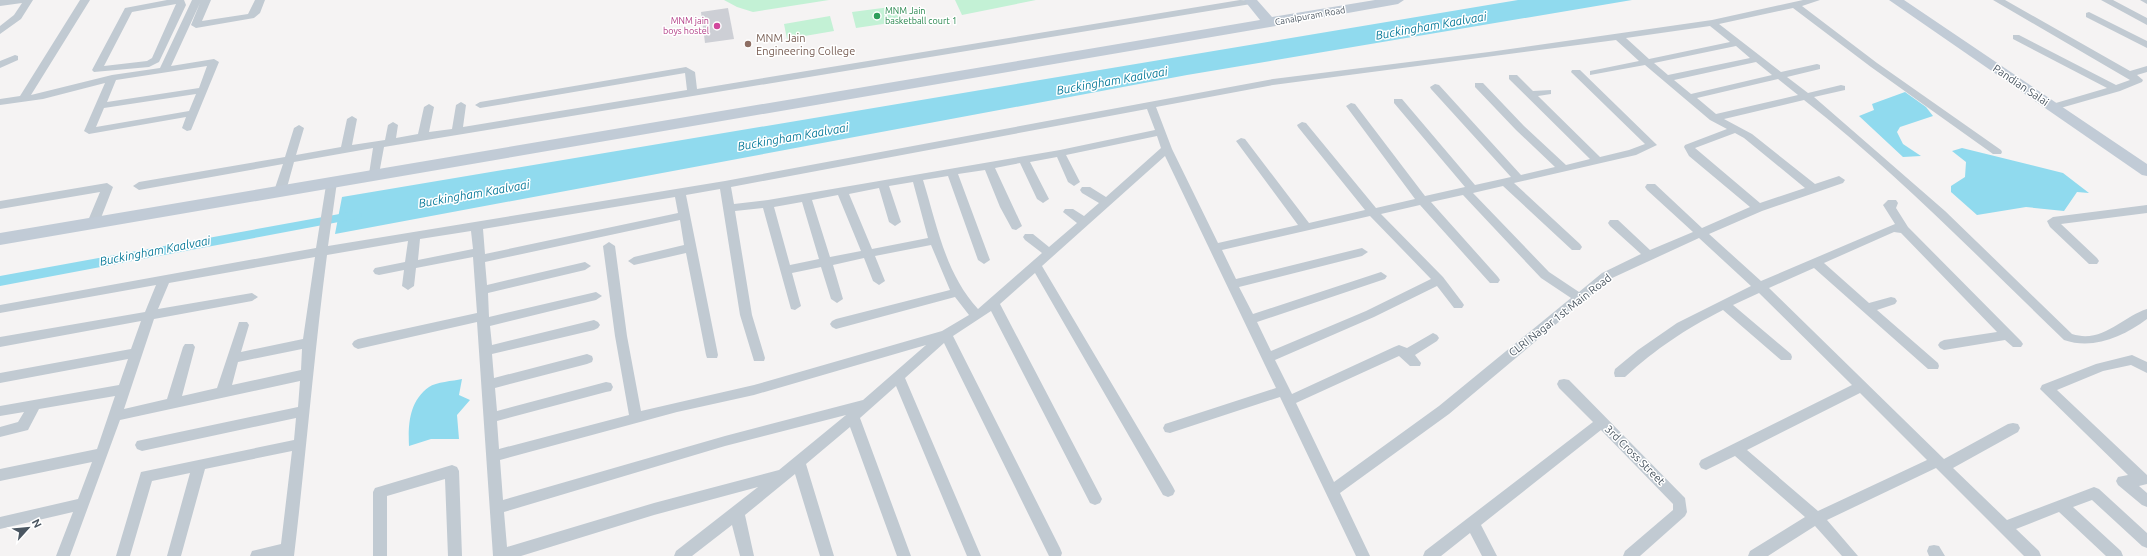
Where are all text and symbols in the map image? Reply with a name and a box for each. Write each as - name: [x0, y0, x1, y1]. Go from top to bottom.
- street label: Canalpuram Road: [1274, 5, 1346, 27]
- place label: MNM Jain basketball court 1: [885, 6, 957, 26]
- water label: Buckingham Kaalvaai: [1374, 9, 1489, 42]
- marker: MNM Jain basketball court 1: [872, 11, 882, 21]
- place label: MNM jain boys hostel: [663, 16, 710, 36]
- marker: MNM jain boys hostel: [712, 21, 722, 31]
- place label: MNM Jain Engineering College: [756, 32, 855, 57]
- marker: MNM Jain Engineering College: [743, 39, 753, 49]
- street label: Pandian Salai: [1991, 62, 2051, 108]
- water label: Buckingham Kaalvaai: [1055, 64, 1170, 97]
- water label: Buckingham Kaalvaai: [736, 120, 851, 153]
- water label: Buckingham Kaalvaai: [417, 177, 532, 210]
- water label: Buckingham Kaalvaai: [98, 233, 212, 268]
- street label: CLRI Nagar 1st Main Road: [1506, 271, 1614, 359]
- street label: 3rd Cross Street: [1603, 423, 1668, 488]
- north arrow: [8, 508, 48, 548]
- text: N: [30, 517, 44, 530]

